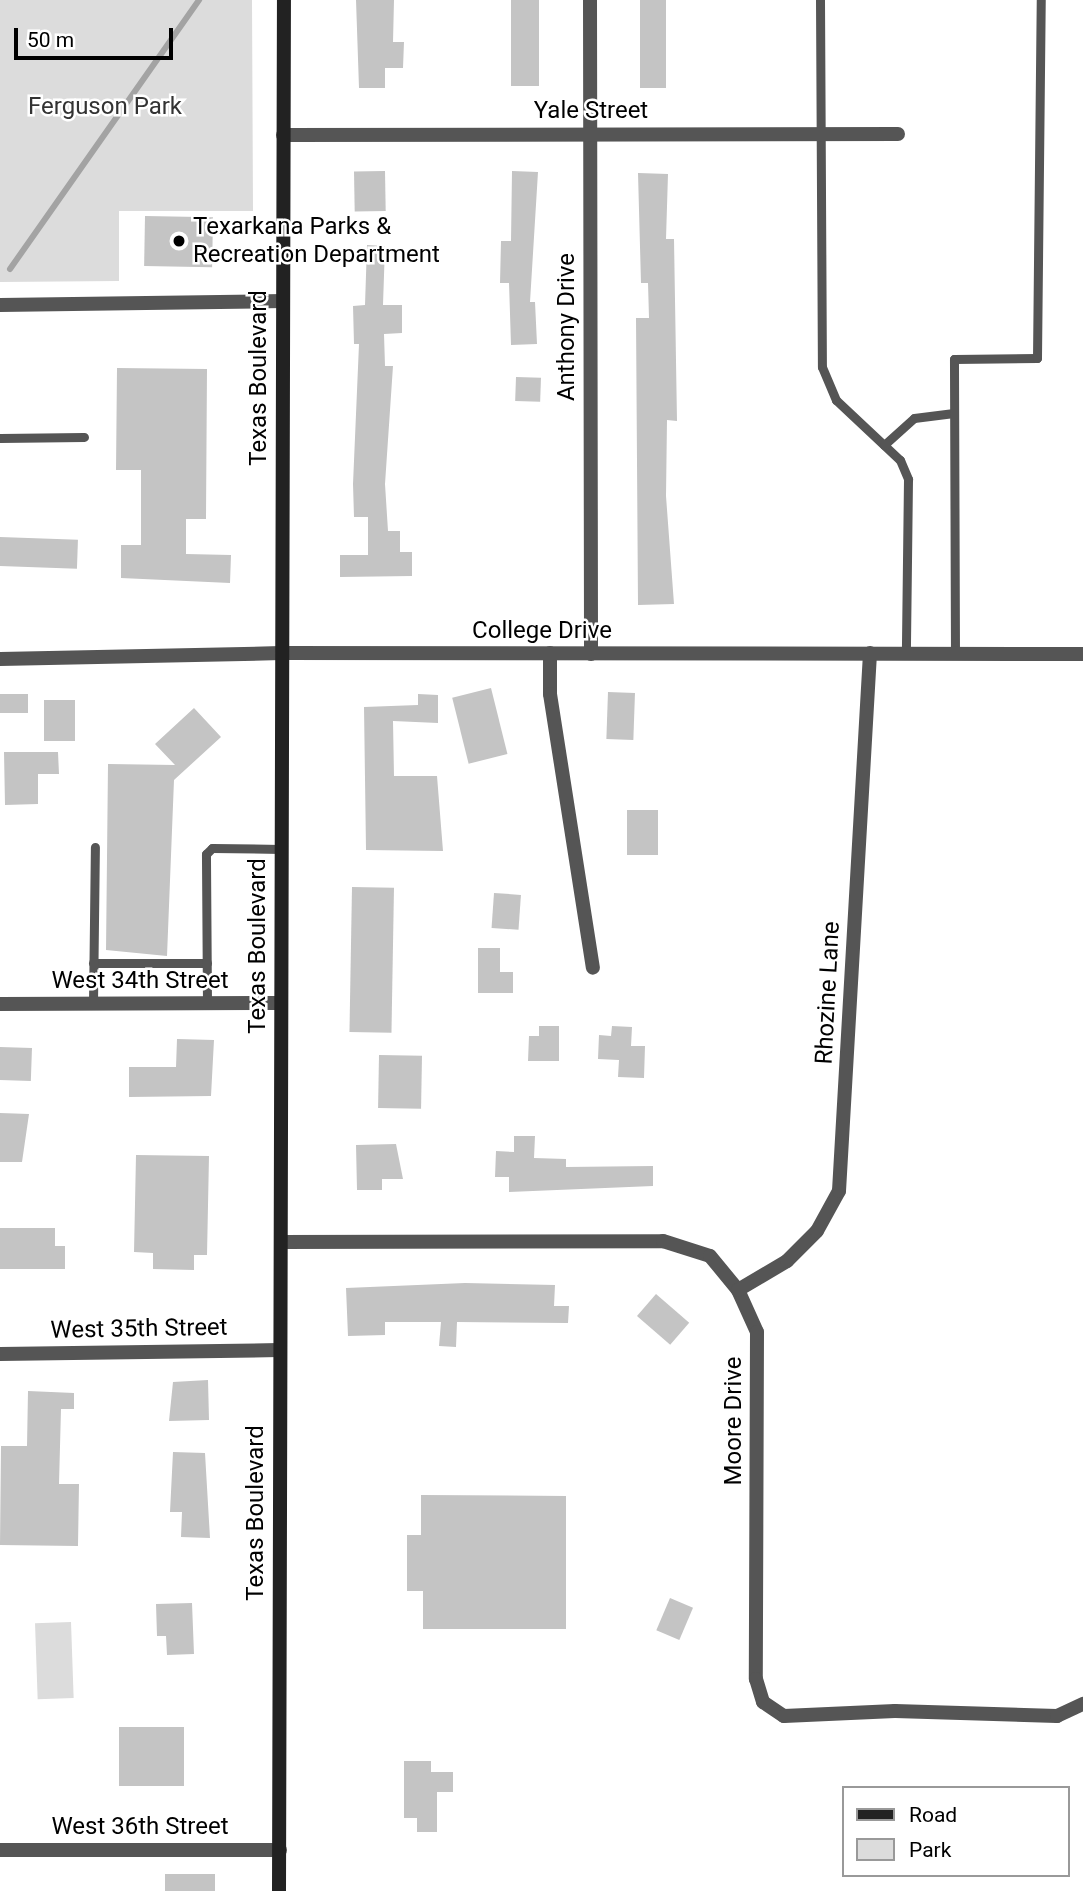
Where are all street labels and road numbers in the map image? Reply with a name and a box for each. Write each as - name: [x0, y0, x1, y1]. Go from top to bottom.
- street label: Yale Street: [534, 97, 648, 125]
- street label: Anthony Drive: [553, 253, 581, 401]
- street label: Texas Boulevard: [245, 290, 273, 466]
- street label: College Drive: [472, 617, 612, 645]
- street label: Texas Boulevard: [244, 858, 272, 1034]
- street label: Rhozine Lane: [810, 921, 846, 1065]
- street label: West 34th Street: [51, 967, 229, 995]
- street label: West 35th Street: [50, 1313, 228, 1345]
- street label: Moore Drive: [720, 1357, 748, 1485]
- street label: Texas Boulevard: [242, 1425, 270, 1601]
- street label: West 36th Street: [51, 1813, 229, 1841]

